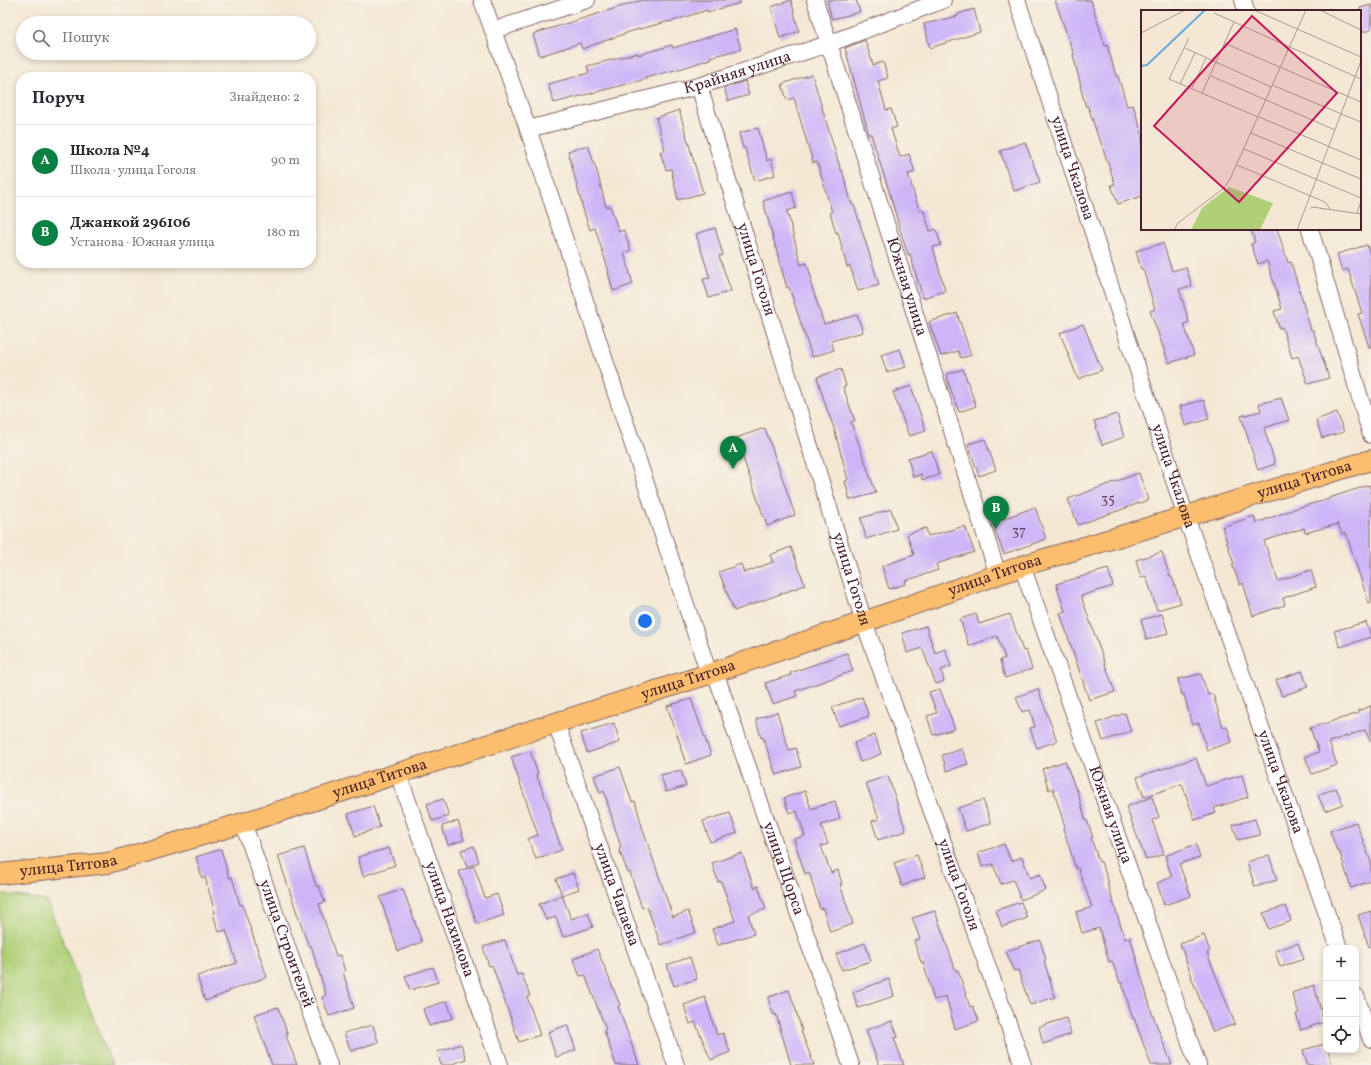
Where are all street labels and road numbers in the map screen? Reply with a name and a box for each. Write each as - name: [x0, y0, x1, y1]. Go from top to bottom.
- street label: Крайняя улица: [682, 46, 794, 100]
- street label: улица Чкалова: [1045, 113, 1099, 223]
- street label: улица Гоголя: [731, 220, 780, 319]
- street label: Южная улица: [880, 235, 932, 339]
- street label: улица Чкалова: [1145, 421, 1200, 532]
- street label: улица Титова: [1254, 455, 1355, 505]
- street label: улица Гоголя: [826, 530, 876, 629]
- street label: улица Титова: [945, 550, 1045, 602]
- street label: улица Титова: [638, 655, 739, 706]
- street label: улица Чкалова: [1251, 727, 1309, 837]
- street label: улица Титова: [330, 754, 430, 805]
- street label: Южная улица: [1082, 763, 1137, 867]
- street label: улица Щорса: [757, 819, 809, 918]
- street label: улица Гоголя: [932, 836, 985, 934]
- street label: улица Чапаева: [588, 840, 645, 949]
- street label: улица Титова: [19, 850, 120, 883]
- street label: улица Нахимова: [419, 858, 480, 980]
- street label: улица Строителей: [253, 876, 319, 1011]

